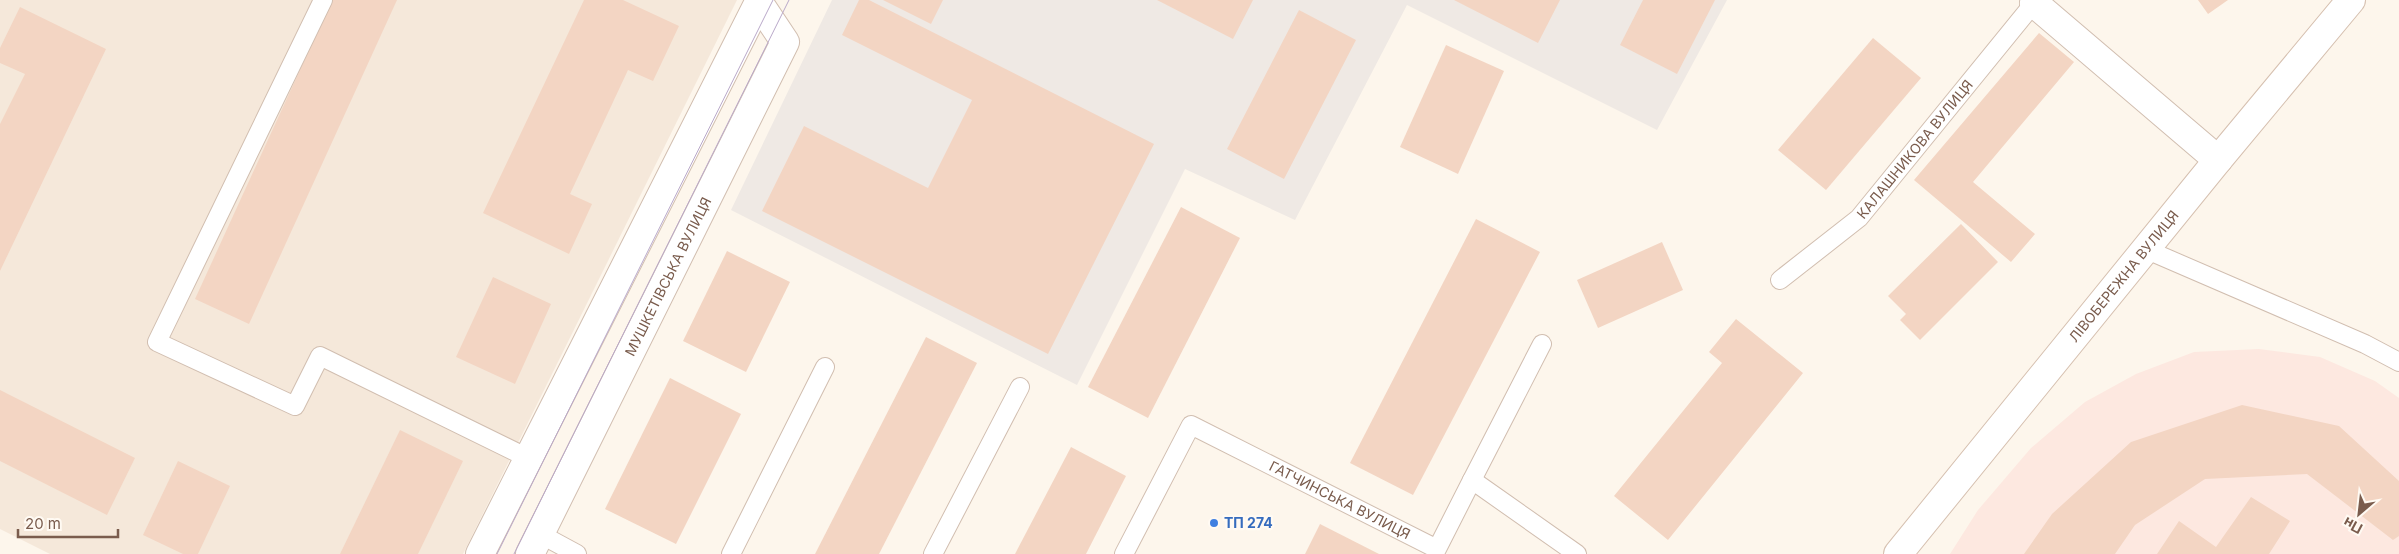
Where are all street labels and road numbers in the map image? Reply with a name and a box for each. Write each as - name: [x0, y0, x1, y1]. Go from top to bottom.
- street label: КАЛАШНИКОВА ВУЛИЦЯ: [1853, 76, 1976, 222]
- street label: МУШКЕТІВСЬКА ВУЛИЦЯ: [621, 194, 714, 358]
- street label: ЛІВОБЕРЕЖНА ВУЛИЦЯ: [2065, 207, 2182, 345]
- street label: ГАТЧИНСЬКА ВУЛИЦЯ: [1267, 457, 1413, 542]

